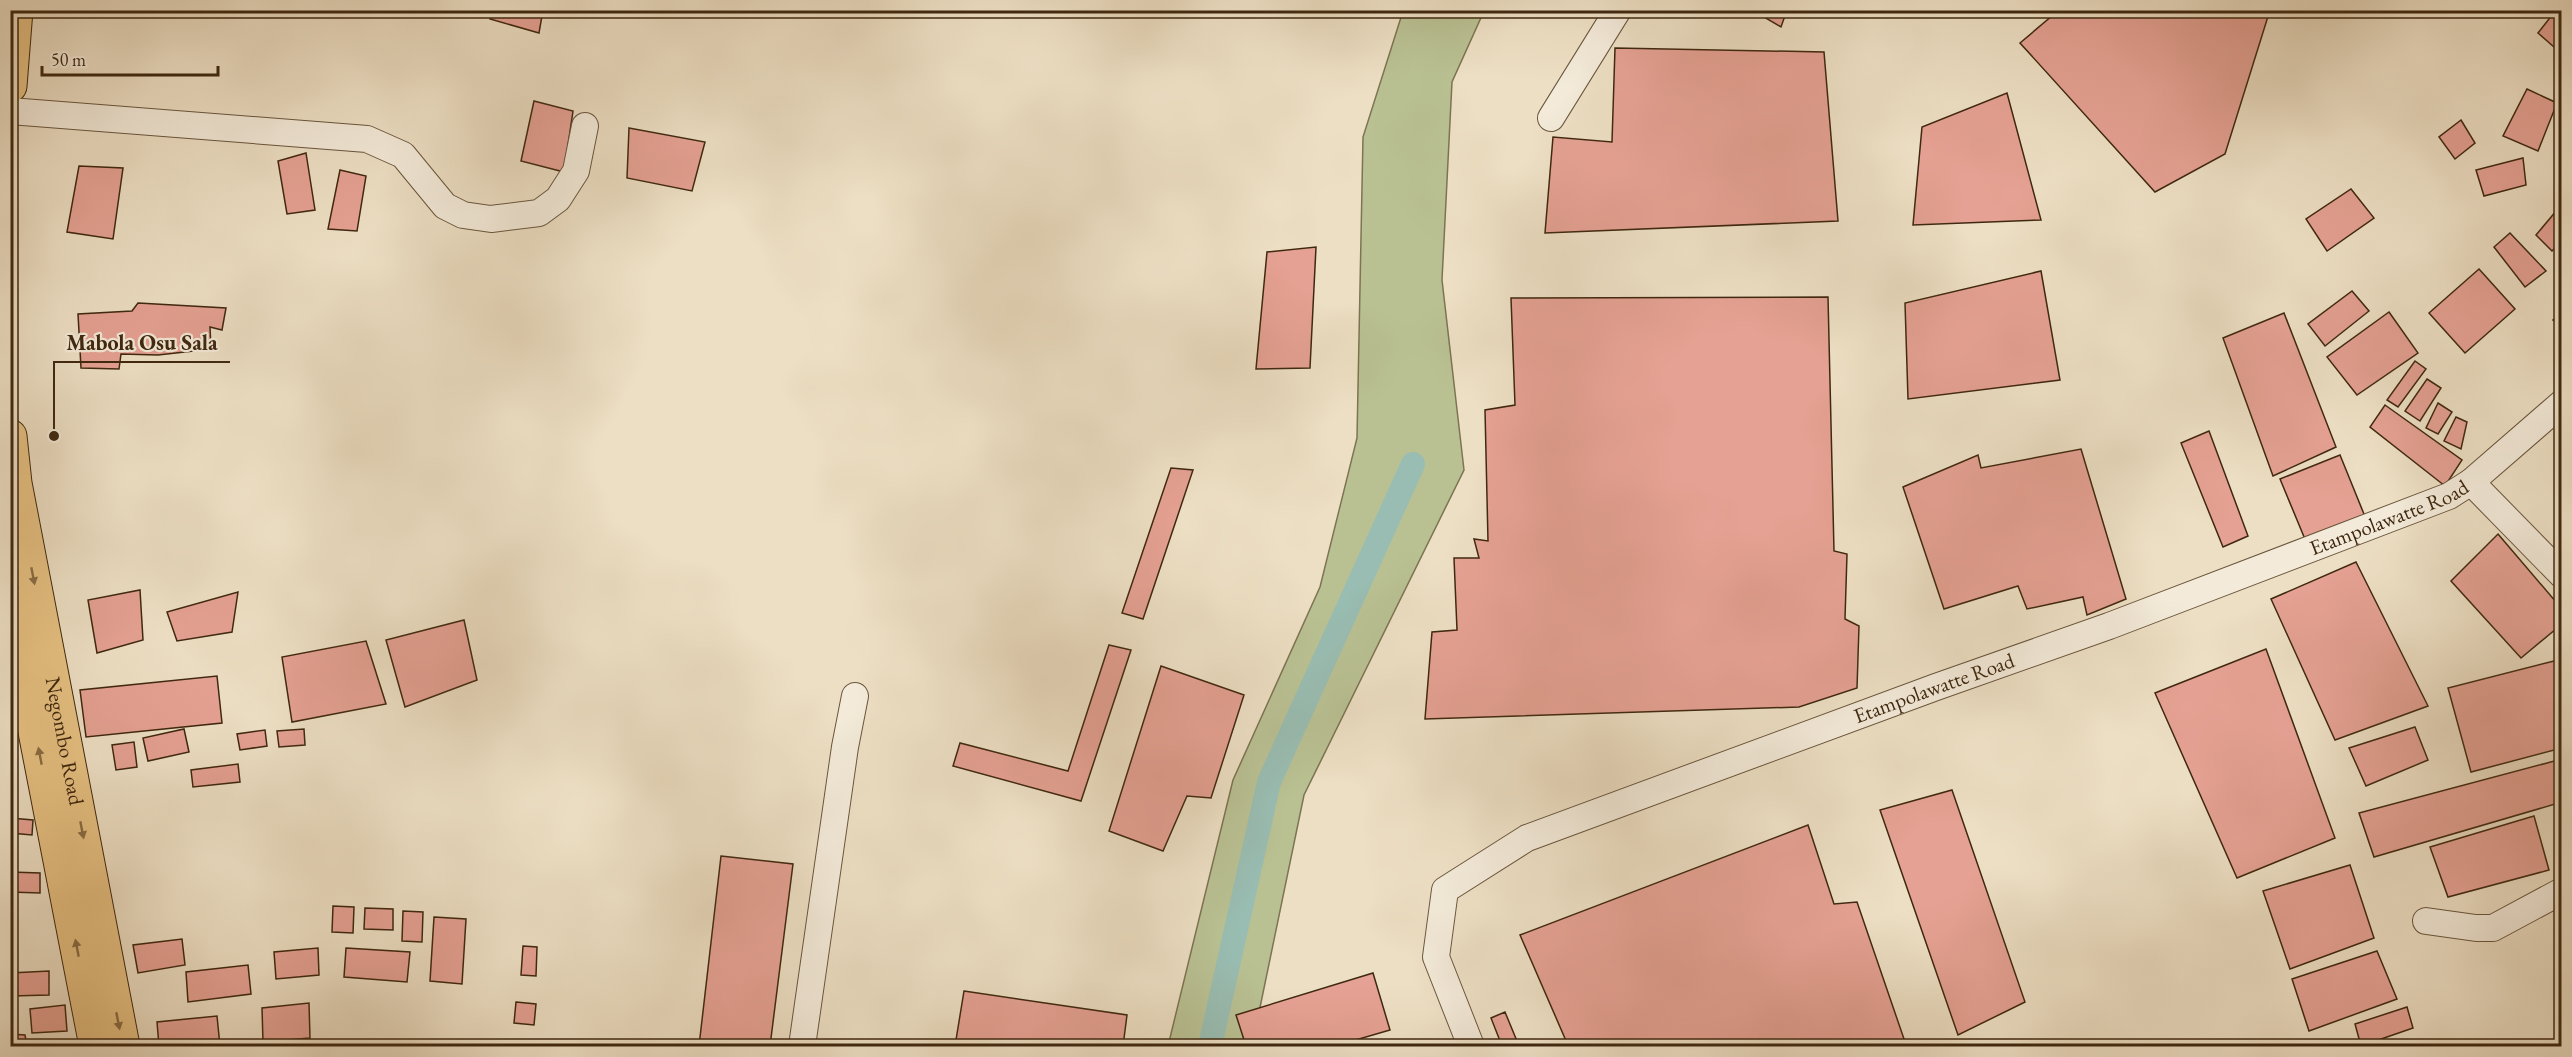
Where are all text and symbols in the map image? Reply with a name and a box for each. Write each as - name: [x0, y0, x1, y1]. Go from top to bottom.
- scale bar: [42, 39, 218, 77]
- text: 50 m: [51, 48, 86, 71]
- callout: Mabola Osu Sala: [54, 322, 230, 362]
- text: Mabola Osu Sala: [66, 328, 218, 357]
- street label: Etampolawatte Road: [2306, 473, 2474, 561]
- one-way arrow: [29, 567, 38, 586]
- street label: Etampolawatte Road: [1850, 646, 2018, 729]
- street label: Negombo Road: [39, 674, 91, 808]
- one-way arrow: [35, 747, 44, 766]
- one-way arrow: [78, 820, 87, 839]
- one-way arrow: [72, 938, 81, 957]
- one-way arrow: [114, 1012, 123, 1031]

